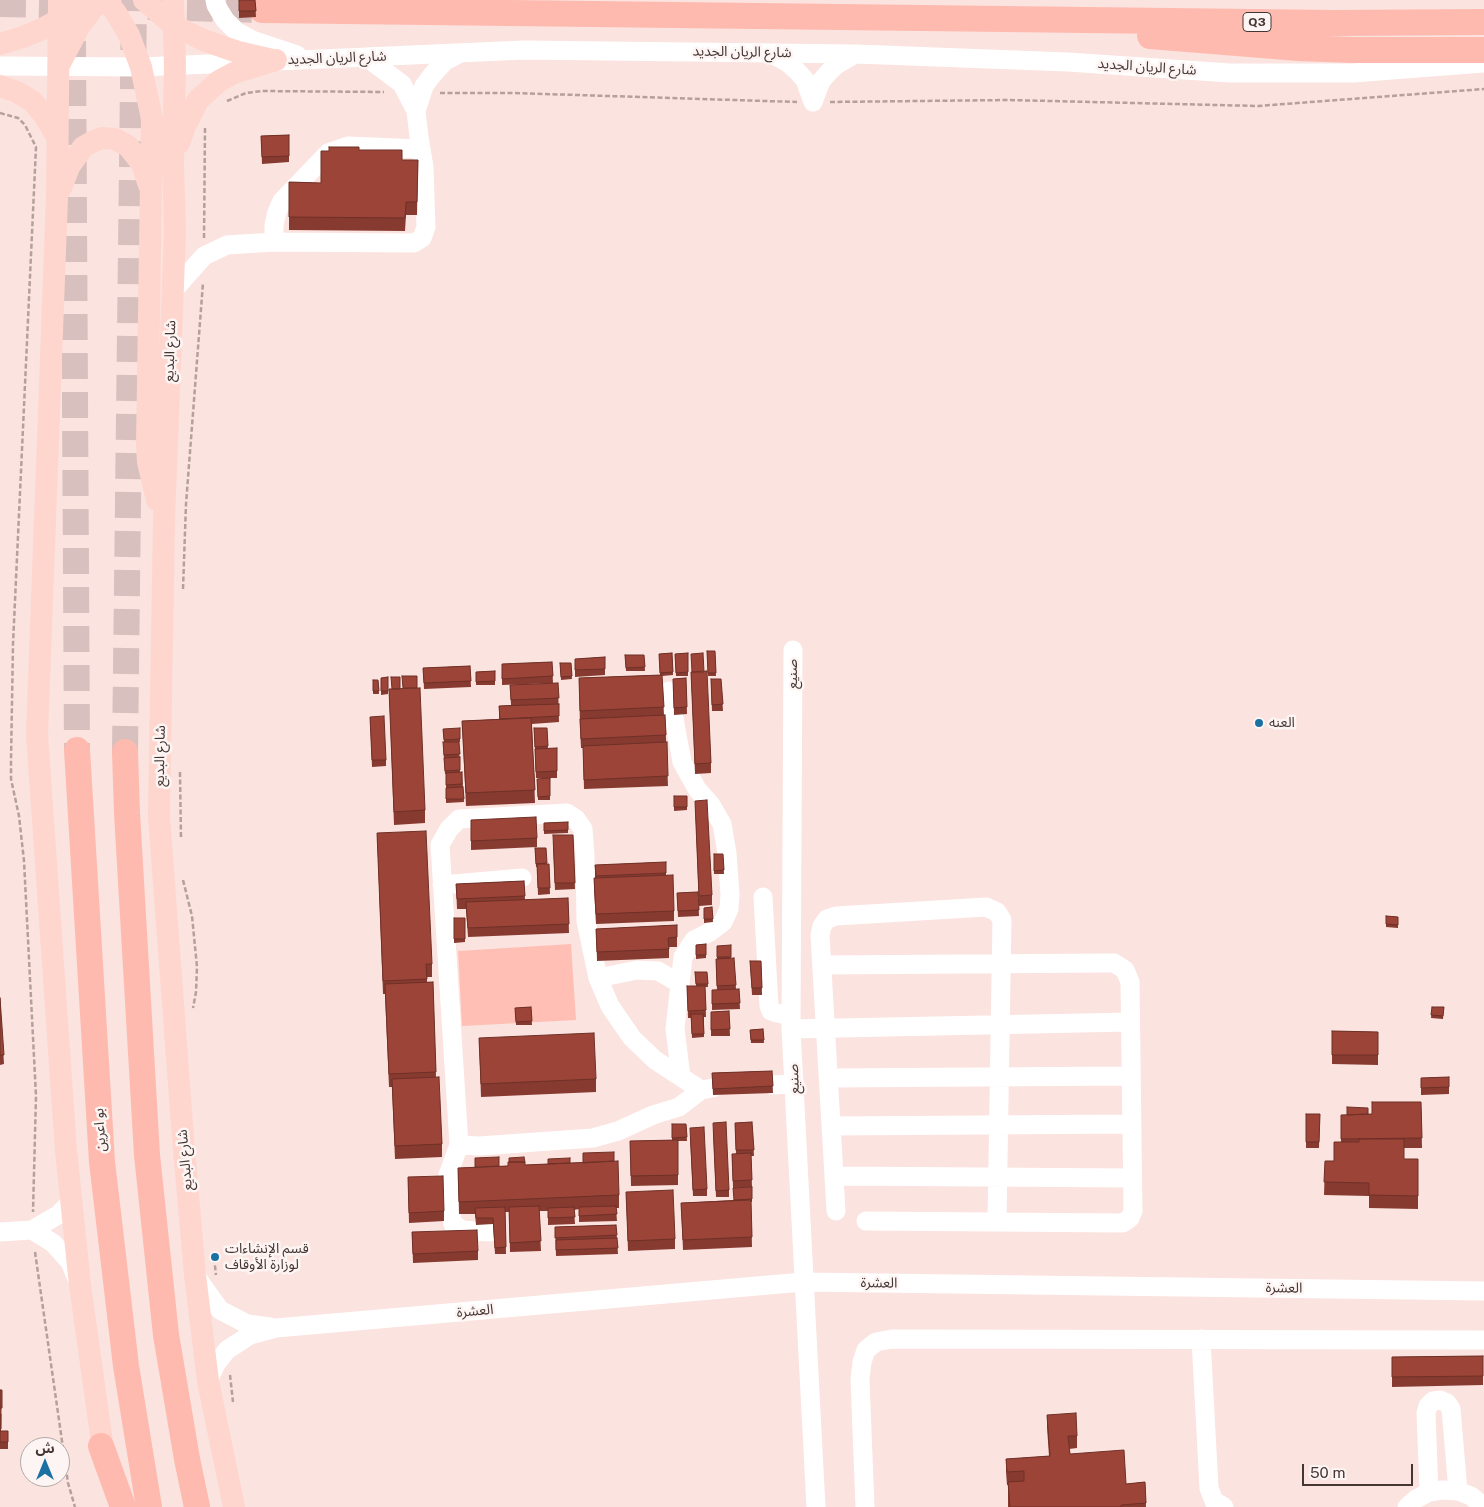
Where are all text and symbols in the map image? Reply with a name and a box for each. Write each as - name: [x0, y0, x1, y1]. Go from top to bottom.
- road number: Q3: [1243, 13, 1271, 32]
- street label: شارع الريان الجديد: [692, 43, 792, 61]
- street label: شارع الريان الجديد: [287, 48, 387, 68]
- street label: شارع الريان الجديد: [1097, 55, 1197, 79]
- street label: شارع البديع: [161, 320, 179, 382]
- street label: صنيع: [785, 659, 801, 689]
- place label: العنه: [1269, 715, 1295, 731]
- marker: العنه: [1253, 717, 1265, 729]
- street label: شارع البديع: [151, 725, 169, 787]
- street label: صنيع: [785, 1064, 803, 1094]
- street label: بو اعرين: [90, 1108, 110, 1152]
- street label: شارع البديع: [174, 1129, 196, 1191]
- place label: قسم الإنشاءات لوزارة الأوقاف: [225, 1241, 309, 1274]
- marker: قسم الإنشاءات لوزارة الأوقاف: [209, 1251, 221, 1263]
- street label: العشرة: [860, 1274, 898, 1292]
- street label: العشرة: [1265, 1279, 1303, 1297]
- street label: العشرة: [456, 1301, 494, 1321]
- north arrow: [20, 1437, 70, 1487]
- text: ش: [35, 1440, 55, 1456]
- scale bar: [1304, 1454, 1415, 1486]
- text: 50 m: [1310, 1464, 1345, 1481]

